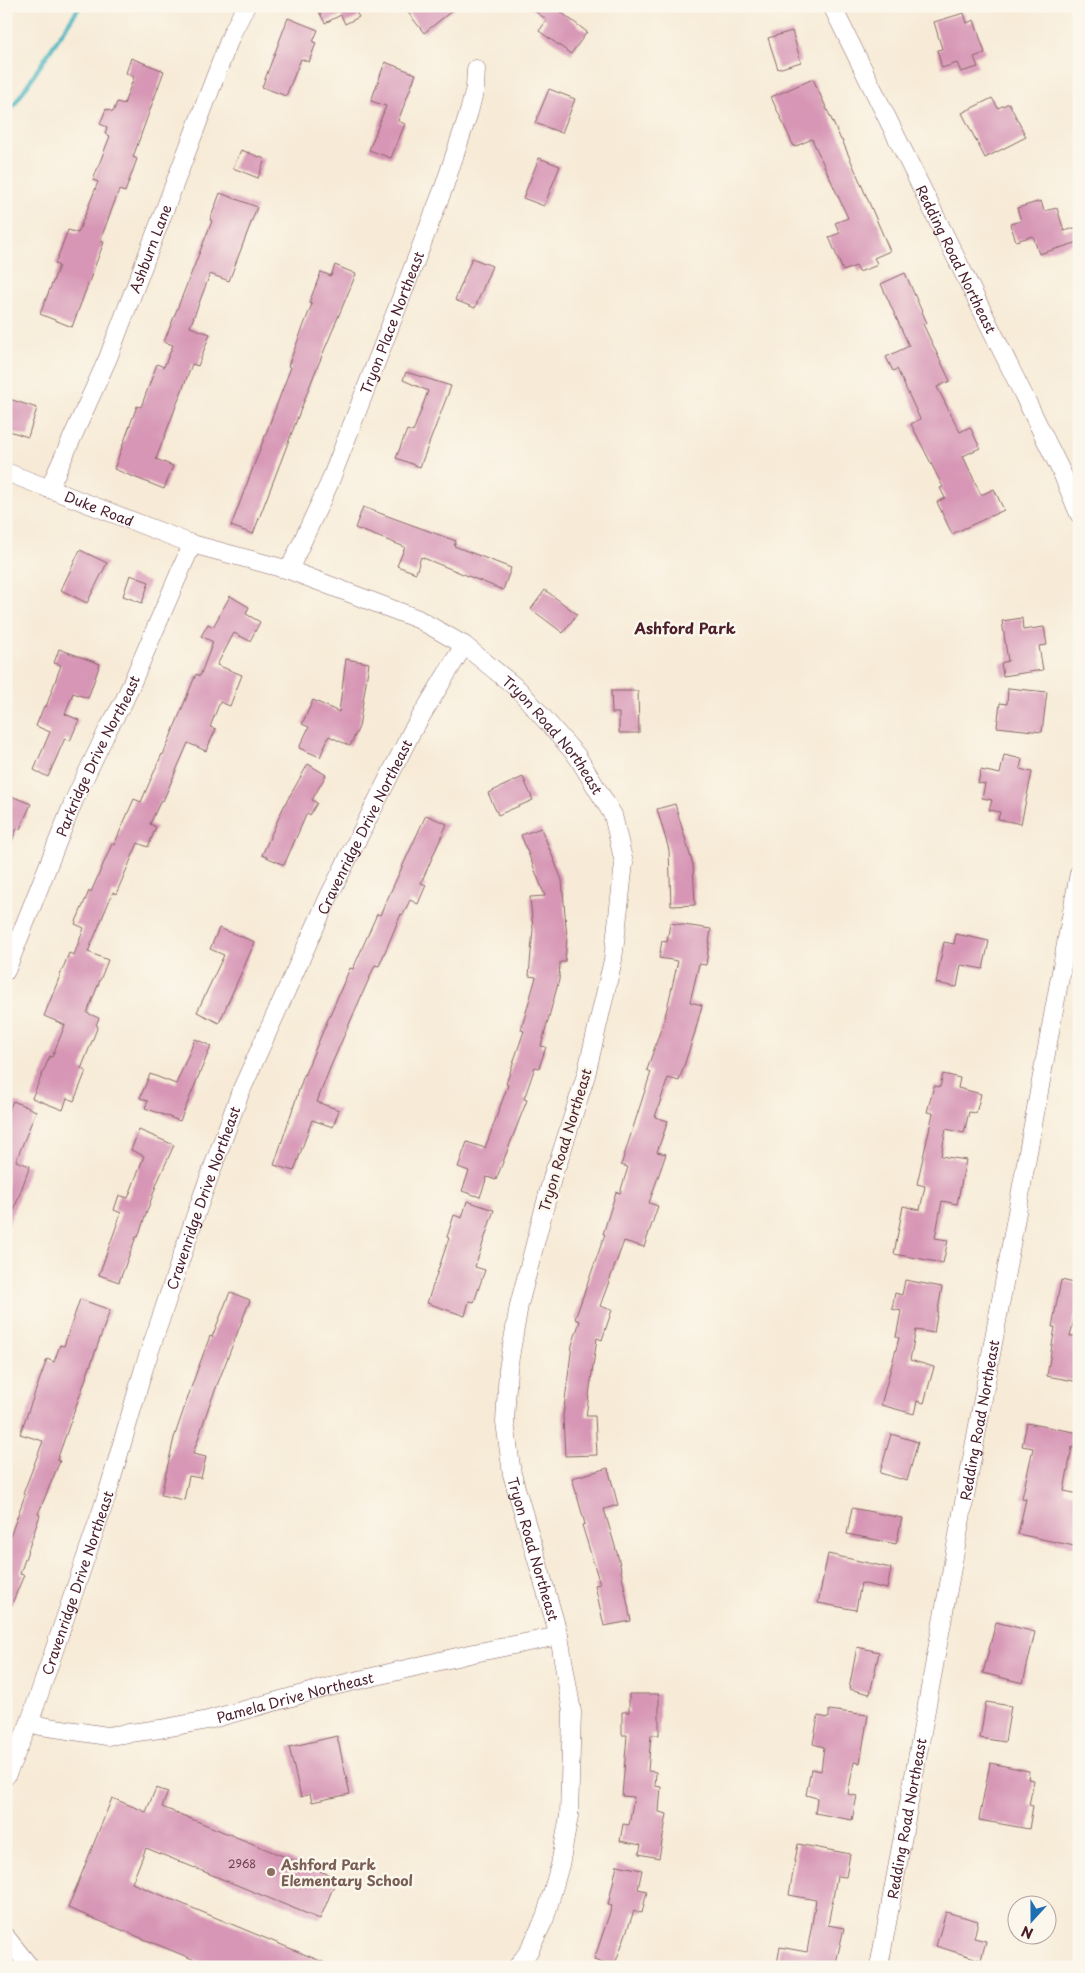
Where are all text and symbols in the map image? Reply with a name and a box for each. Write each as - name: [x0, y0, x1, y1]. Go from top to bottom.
- street label: Redding Road Northeast: [911, 181, 1002, 337]
- street label: Ashburn Lane: [123, 201, 176, 296]
- street label: Tryon Place Northeast: [354, 248, 429, 397]
- street label: Duke Road: [62, 485, 137, 531]
- district label: Ashford Park: [633, 616, 736, 639]
- street label: Tryon Road Northeast: [498, 670, 608, 798]
- street label: Parkridge Drive Northeast: [50, 671, 145, 840]
- street label: Cravenridge Drive Northeast: [312, 735, 417, 918]
- street label: Tryon Road Northeast: [533, 1065, 597, 1214]
- street label: Cravenridge Drive Northeast: [161, 1103, 245, 1293]
- street label: Redding Road Northeast: [954, 1338, 1004, 1502]
- street label: Tryon Road Northeast: [503, 1474, 565, 1624]
- street label: Cravenridge Drive Northeast: [36, 1488, 118, 1678]
- street label: Pamela Drive Northeast: [214, 1666, 376, 1728]
- street label: Redding Road Northeast: [881, 1736, 931, 1901]
- place label: Ashford Park Elementary School: [280, 1854, 413, 1891]
- house number: 2968: [228, 1855, 256, 1872]
- marker: Ashford Park Elementary School: [265, 1866, 277, 1878]
- north arrow: [1008, 1896, 1058, 1946]
- text: N: [1018, 1921, 1036, 1944]

